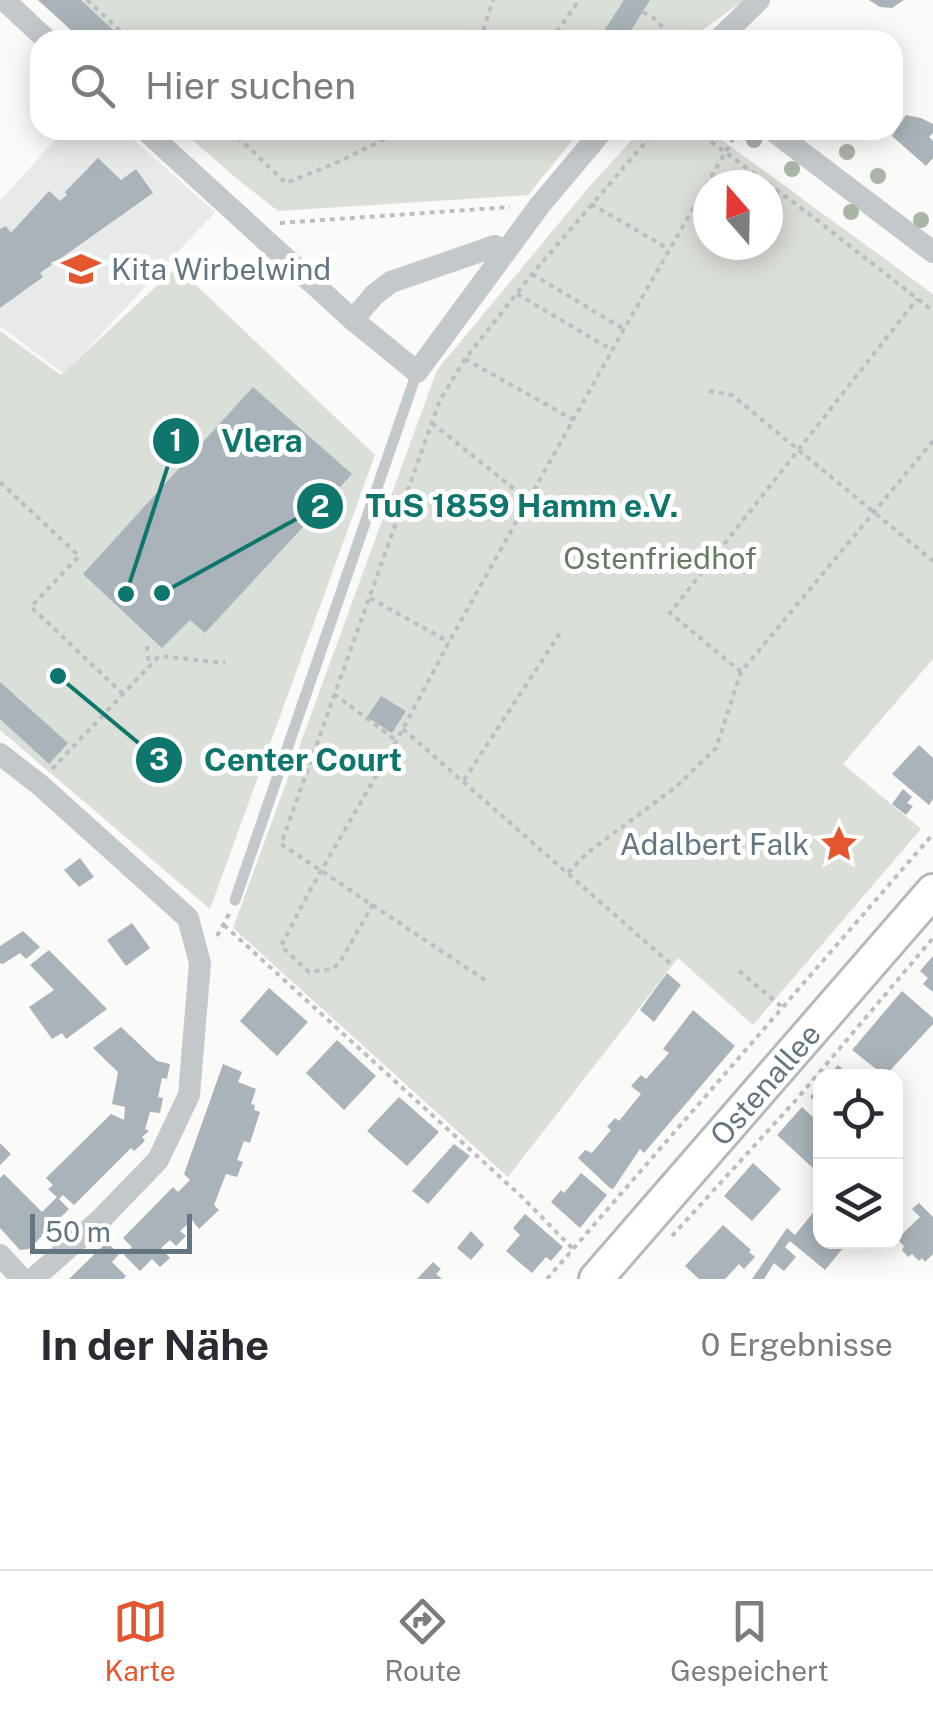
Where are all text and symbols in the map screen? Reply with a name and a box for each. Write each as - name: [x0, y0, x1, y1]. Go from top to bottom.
- search box: [30, 30, 903, 140]
- icon: search: [65, 58, 120, 113]
- text: Hier suchen: [145, 63, 356, 108]
- north arrow: [693, 170, 783, 260]
- school or university icon: Kita Wirbelwind: [60, 248, 102, 290]
- place label: Kita Wirbelwind: [111, 251, 331, 287]
- callout: Vlera: [151, 410, 323, 472]
- text: 1: [170, 422, 182, 458]
- text: Vlera: [221, 422, 303, 459]
- callout: TuS 1859 Hamm e.V.: [295, 475, 698, 537]
- text: TuS 1859 Hamm e.V.: [366, 487, 678, 524]
- text: 2: [310, 488, 330, 524]
- park label: Ostenfriedhof: [563, 540, 757, 576]
- callout: Center Court: [134, 729, 422, 791]
- text: 3: [149, 741, 169, 777]
- text: Center Court: [204, 741, 402, 778]
- place icon: Adalbert Falk: [818, 823, 860, 865]
- place label: Adalbert Falk: [620, 826, 809, 862]
- street label: Ostenallee: [702, 1016, 828, 1153]
- map controls: [813, 1069, 903, 1249]
- button: locate: [813, 1069, 903, 1159]
- button: layers: [813, 1159, 903, 1249]
- scale bar: [30, 1209, 192, 1254]
- text: 50 m: [45, 1215, 111, 1248]
- text: In der Nähe: [40, 1320, 269, 1369]
- text: 0 Ergebnisse: [701, 1326, 893, 1363]
- tab: Karte: [104, 1594, 176, 1687]
- tab: Route: [384, 1594, 461, 1687]
- tab: Gespeichert: [670, 1594, 829, 1687]

